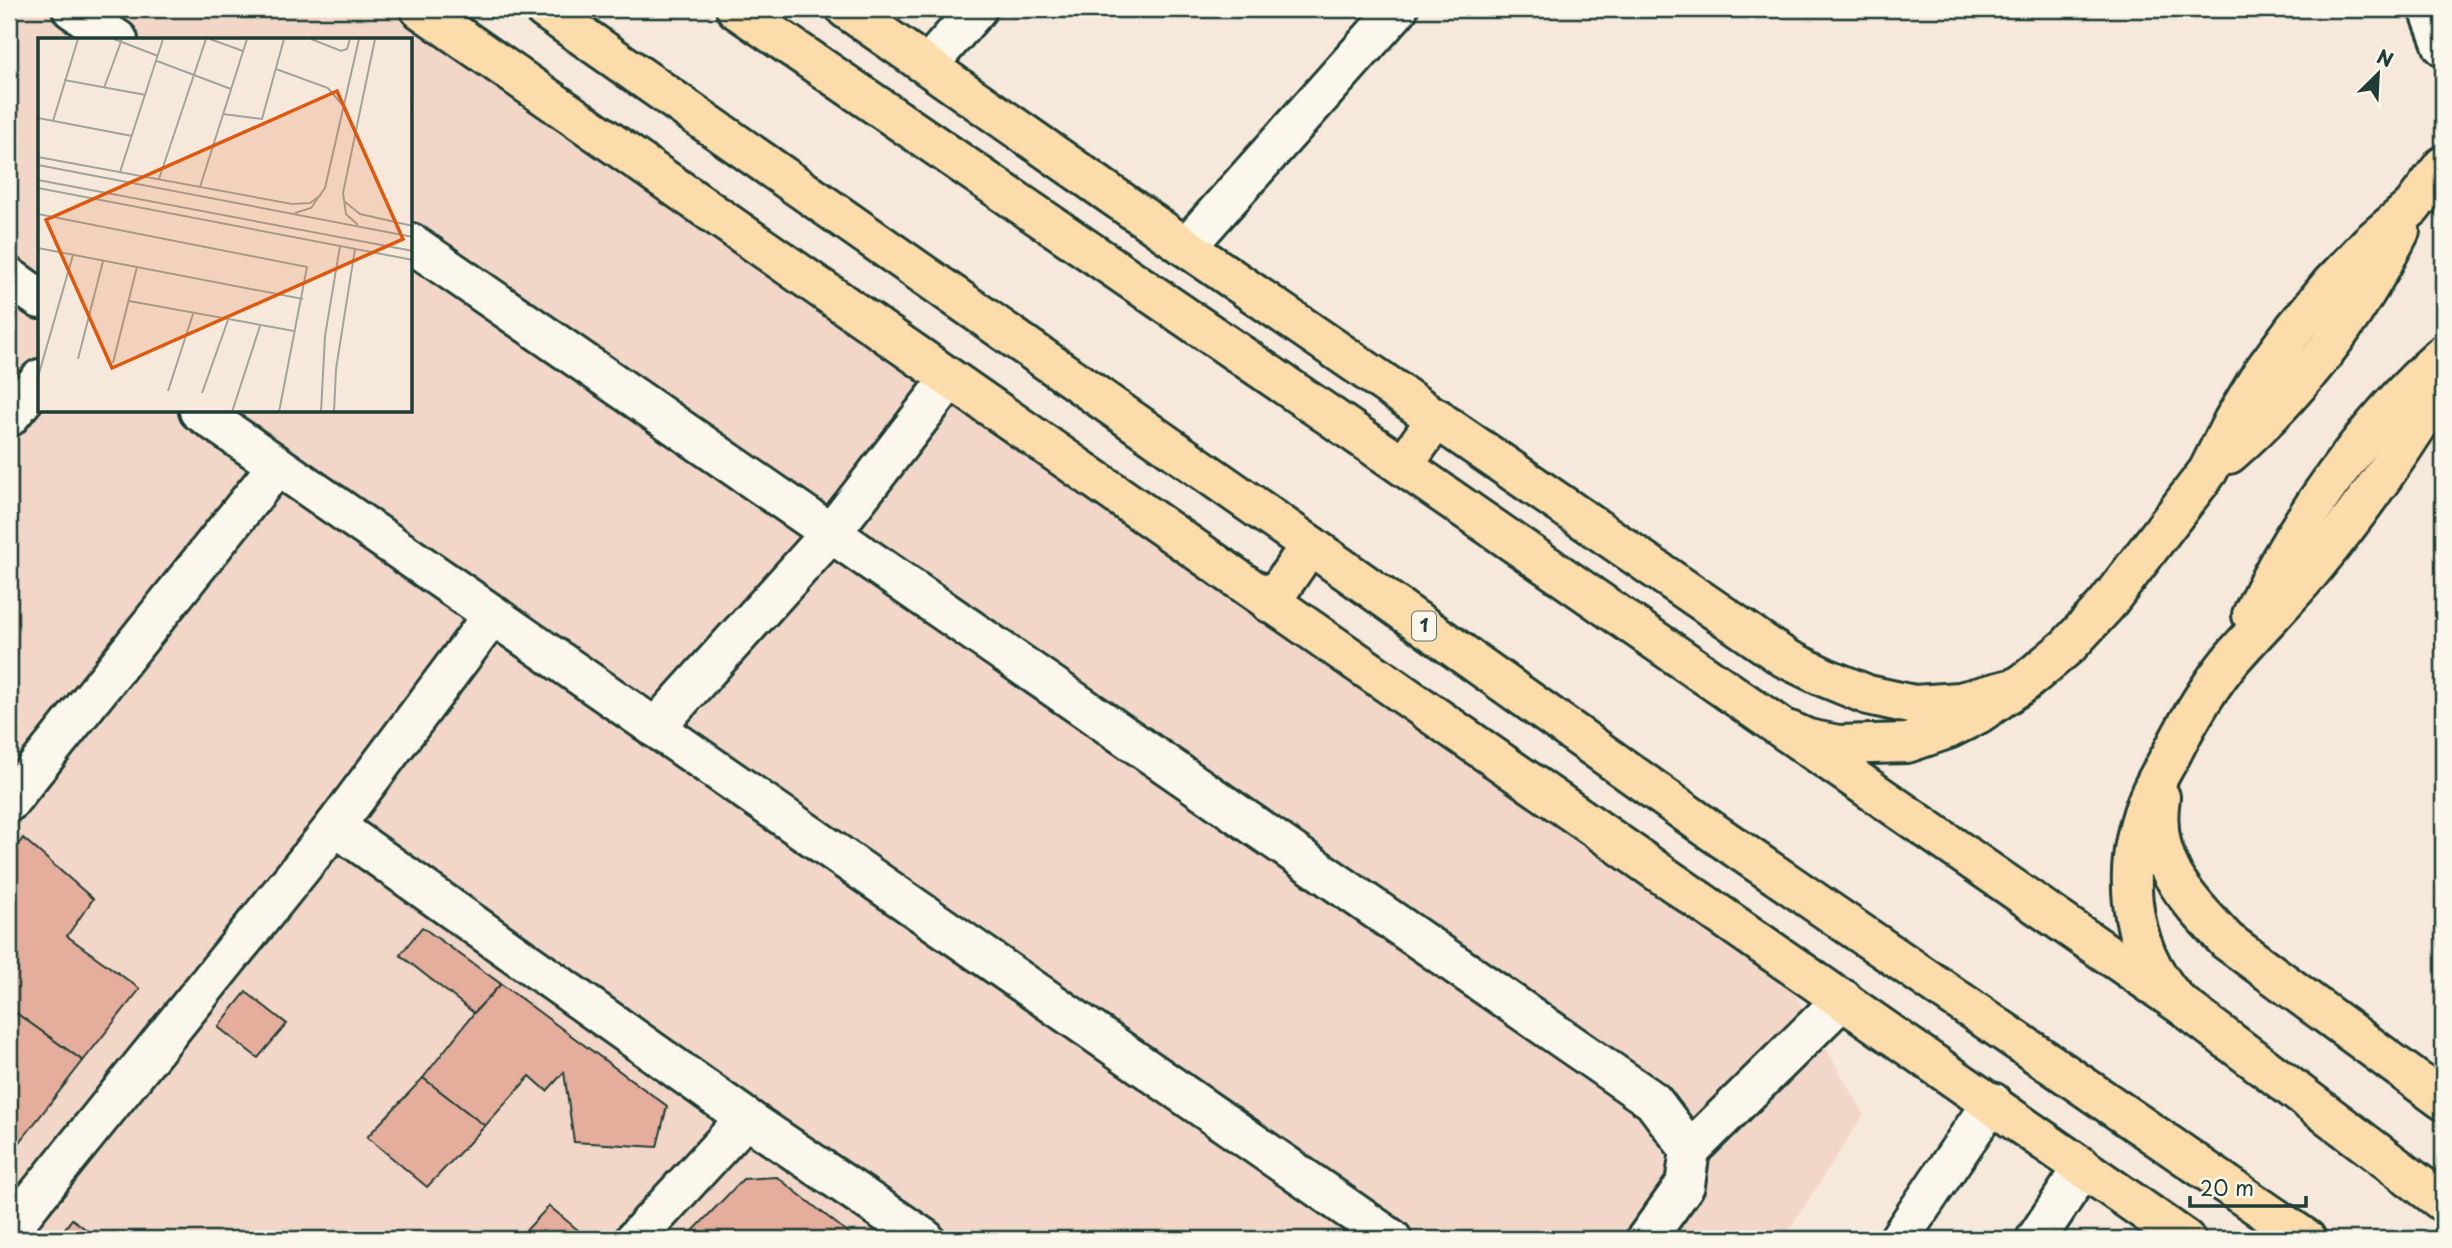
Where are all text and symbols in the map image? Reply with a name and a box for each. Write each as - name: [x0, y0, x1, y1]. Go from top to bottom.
- inset map: [38, 38, 413, 413]
- north arrow: [2344, 38, 2414, 108]
- text: N: [2373, 42, 2398, 73]
- road number: 1: [1412, 612, 1436, 640]
- scale bar: [2190, 1164, 2305, 1208]
- text: 20 m: [2200, 1171, 2254, 1203]

